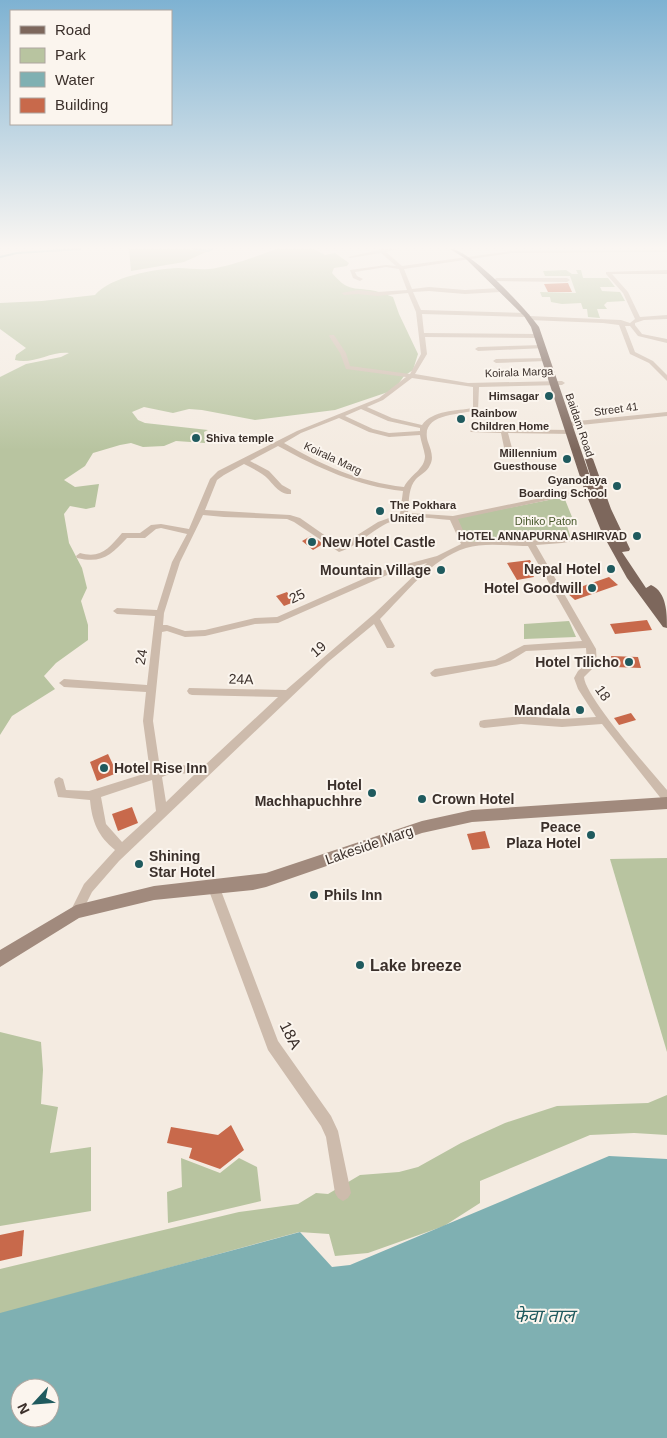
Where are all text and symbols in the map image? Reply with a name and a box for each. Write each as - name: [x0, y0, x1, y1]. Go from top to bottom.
- legend: [10, 10, 172, 125]
- text: Road: [55, 21, 91, 38]
- text: Park: [55, 46, 86, 63]
- text: Water: [55, 71, 94, 88]
- text: Building: [55, 96, 108, 113]
- street label: Koirala Marga: [485, 365, 554, 379]
- place label: Himsagar: [489, 390, 540, 402]
- marker: Himsagar: [543, 390, 555, 402]
- street label: Baidam Road: [563, 392, 597, 458]
- street label: Street 41: [593, 400, 639, 418]
- place label: Rainbow Children Home: [471, 407, 549, 432]
- marker: Rainbow Children Home: [455, 413, 467, 425]
- marker: Shiva temple: [190, 432, 202, 444]
- place label: Shiva temple: [206, 432, 274, 444]
- street label: Koirala Marg: [302, 439, 364, 477]
- place label: Millennium Guesthouse: [493, 447, 557, 472]
- marker: Millennium Guesthouse: [561, 453, 573, 465]
- place label: Gyanodaya Boarding School: [519, 474, 608, 499]
- marker: Gyanodaya Boarding School: [611, 480, 623, 492]
- place label: The Pokhara United: [390, 499, 457, 524]
- marker: The Pokhara United: [374, 505, 386, 517]
- park label: Dihiko Paton: [515, 515, 577, 527]
- place label: HOTEL ANNAPURNA ASHIRVAD: [458, 530, 627, 542]
- marker: HOTEL ANNAPURNA ASHIRVAD: [631, 530, 643, 542]
- place label: New Hotel Castle: [322, 534, 436, 550]
- marker: New Hotel Castle: [306, 536, 318, 548]
- place label: Nepal Hotel: [524, 561, 601, 577]
- place label: Mountain Village: [320, 562, 431, 578]
- marker: Nepal Hotel: [605, 563, 617, 575]
- marker: Mountain Village: [435, 564, 447, 576]
- place label: Hotel Goodwill: [484, 580, 582, 596]
- marker: Hotel Goodwill: [586, 582, 598, 594]
- street label: 25: [287, 585, 308, 607]
- street label: 19: [307, 638, 329, 660]
- street label: 24: [132, 648, 150, 666]
- place label: Hotel Tilicho: [535, 654, 619, 670]
- marker: Hotel Tilicho: [623, 656, 635, 668]
- street label: 24A: [228, 671, 254, 687]
- street label: 18: [592, 682, 614, 704]
- place label: Mandala: [514, 702, 570, 718]
- marker: Mandala: [574, 704, 586, 716]
- place label: Hotel Rise Inn: [114, 760, 207, 776]
- marker: Hotel Rise Inn: [98, 762, 110, 774]
- place label: Hotel Machhapuchhre: [255, 777, 362, 809]
- marker: Hotel Machhapuchhre: [366, 787, 378, 799]
- place label: Crown Hotel: [432, 791, 514, 807]
- marker: Crown Hotel: [416, 793, 428, 805]
- place label: Peace Plaza Hotel: [506, 819, 581, 851]
- street label: Lakeside Marg: [323, 822, 415, 868]
- marker: Peace Plaza Hotel: [585, 829, 597, 841]
- place label: Shining Star Hotel: [149, 848, 215, 880]
- marker: Shining Star Hotel: [133, 858, 145, 870]
- place label: Phils Inn: [324, 887, 382, 903]
- marker: Phils Inn: [308, 889, 320, 901]
- place label: Lake breeze: [370, 957, 462, 974]
- marker: Lake breeze: [354, 959, 366, 971]
- street label: 18A: [277, 1019, 305, 1052]
- water label: फेवा ताल: [514, 1305, 578, 1326]
- north arrow: [10, 1378, 60, 1428]
- text: N: [14, 1401, 33, 1417]

